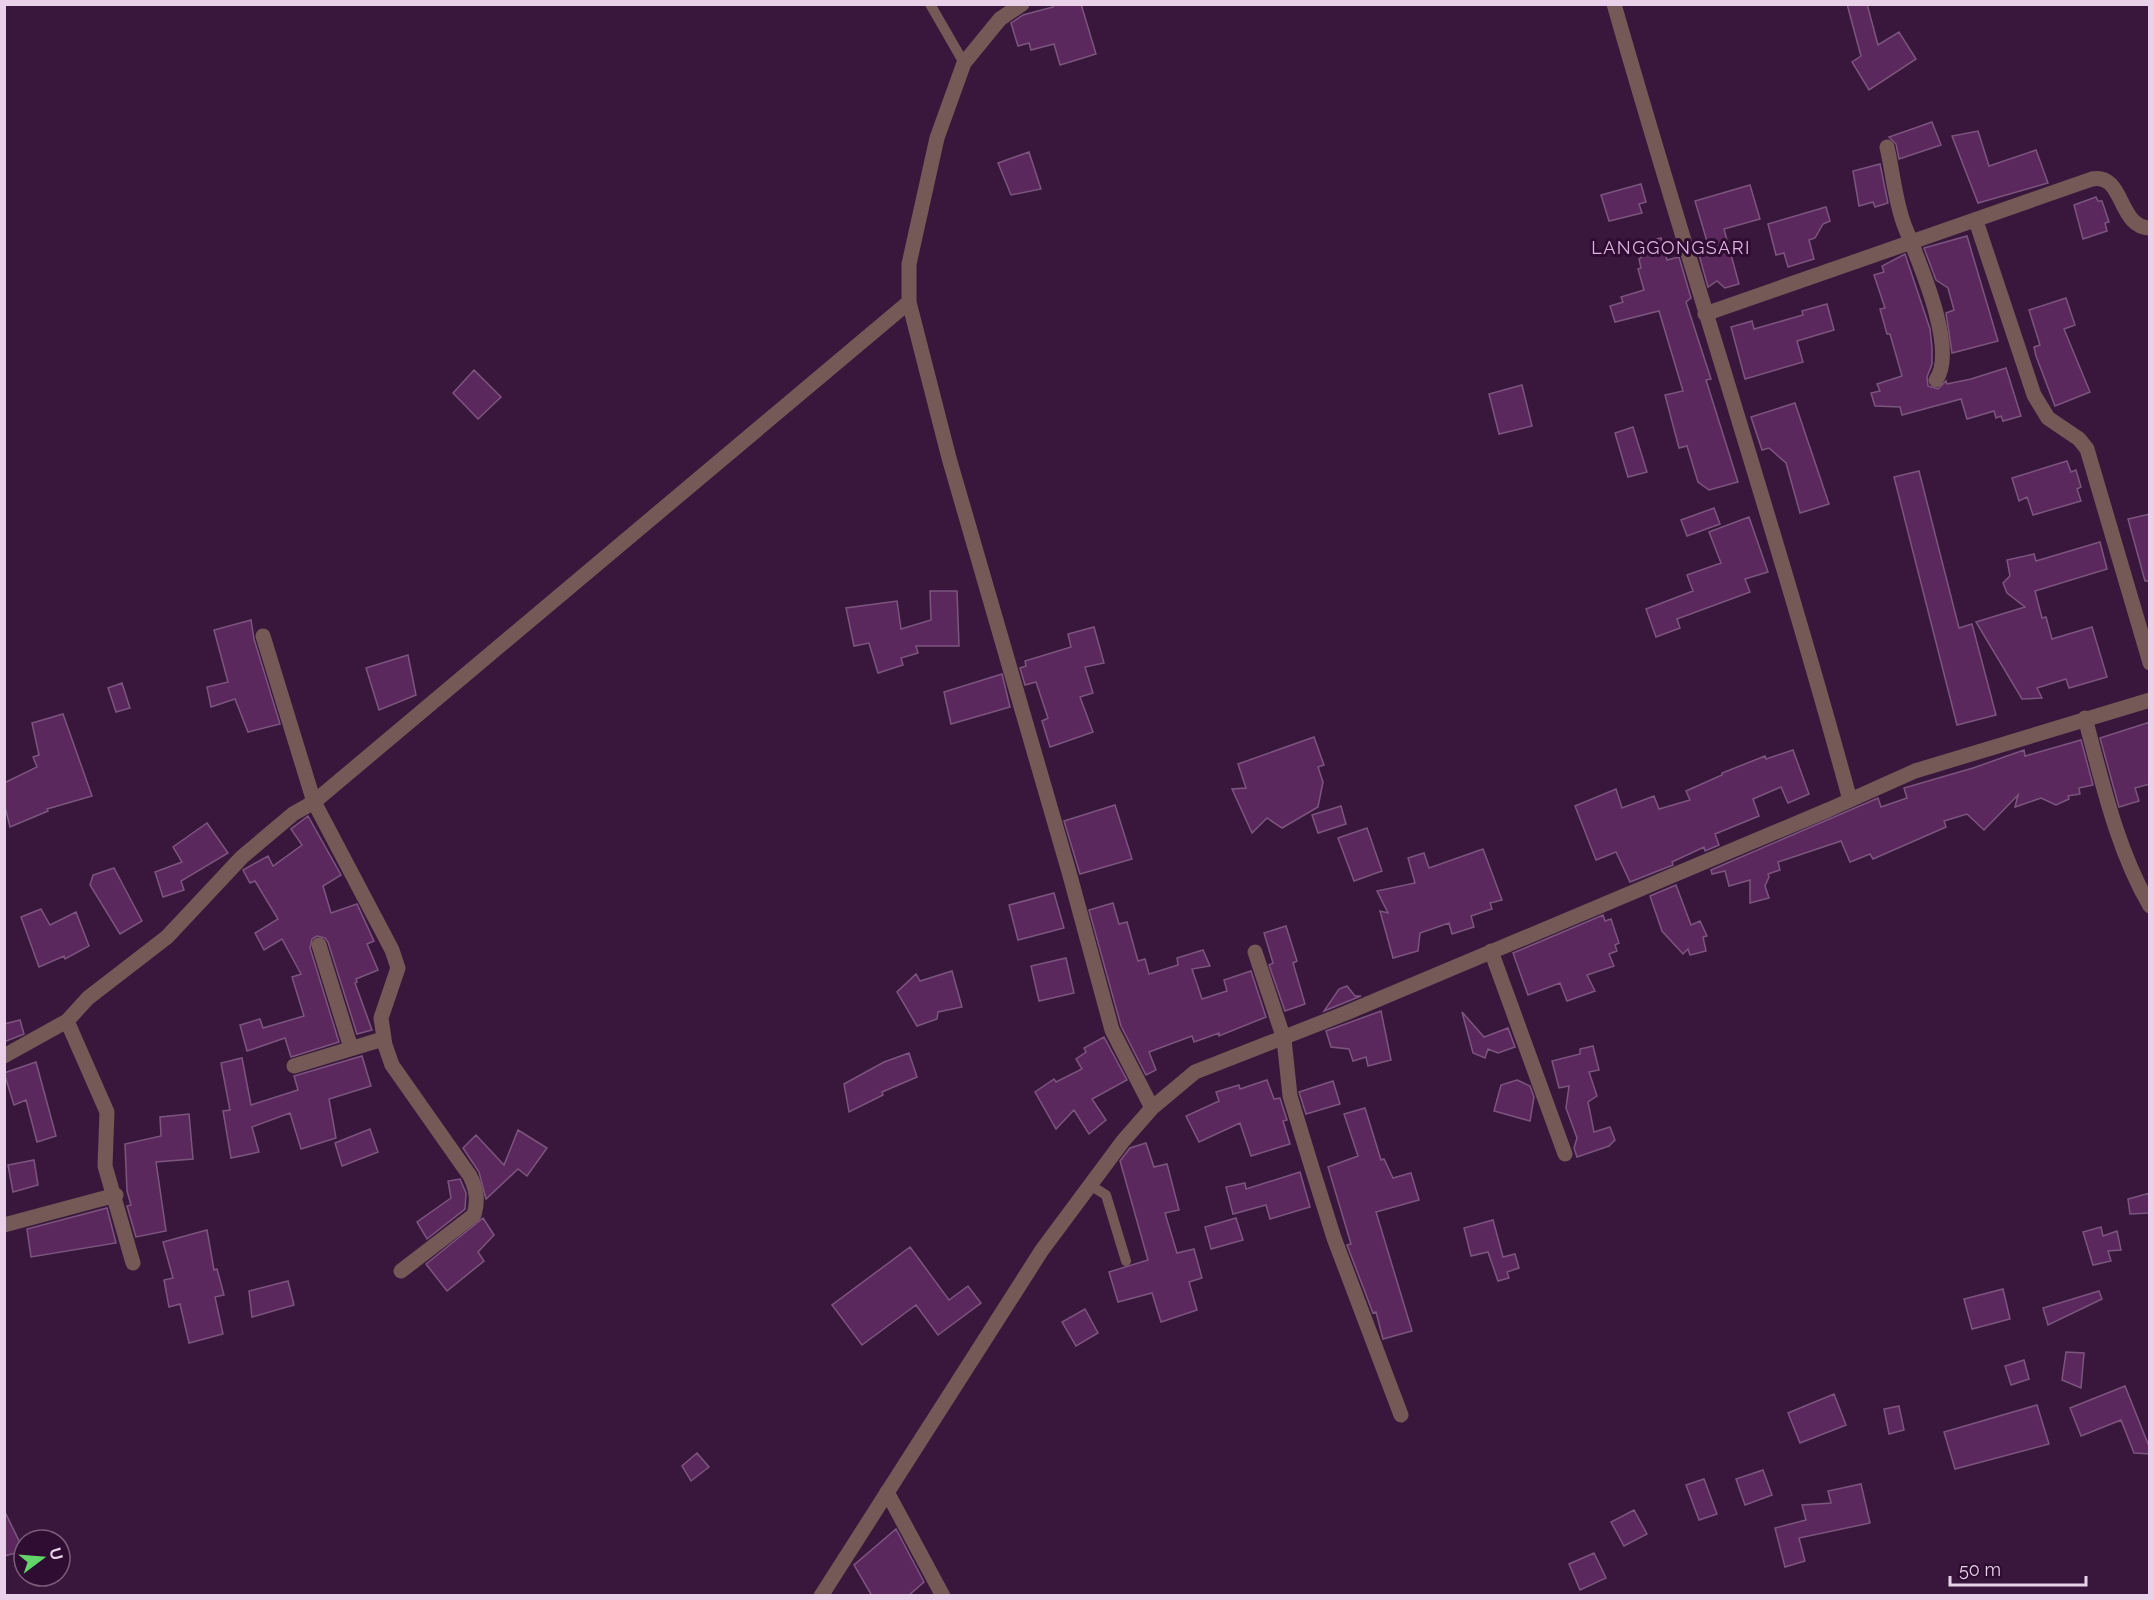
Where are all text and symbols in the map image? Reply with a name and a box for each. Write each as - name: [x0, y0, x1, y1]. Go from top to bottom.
- district label: LANGGONGSARI: [1591, 237, 1751, 258]
- north arrow: [12, 1528, 72, 1588]
- text: U: [45, 1546, 67, 1562]
- scale bar: [1950, 1549, 2086, 1587]
- text: 50 m: [1959, 1559, 2001, 1580]

